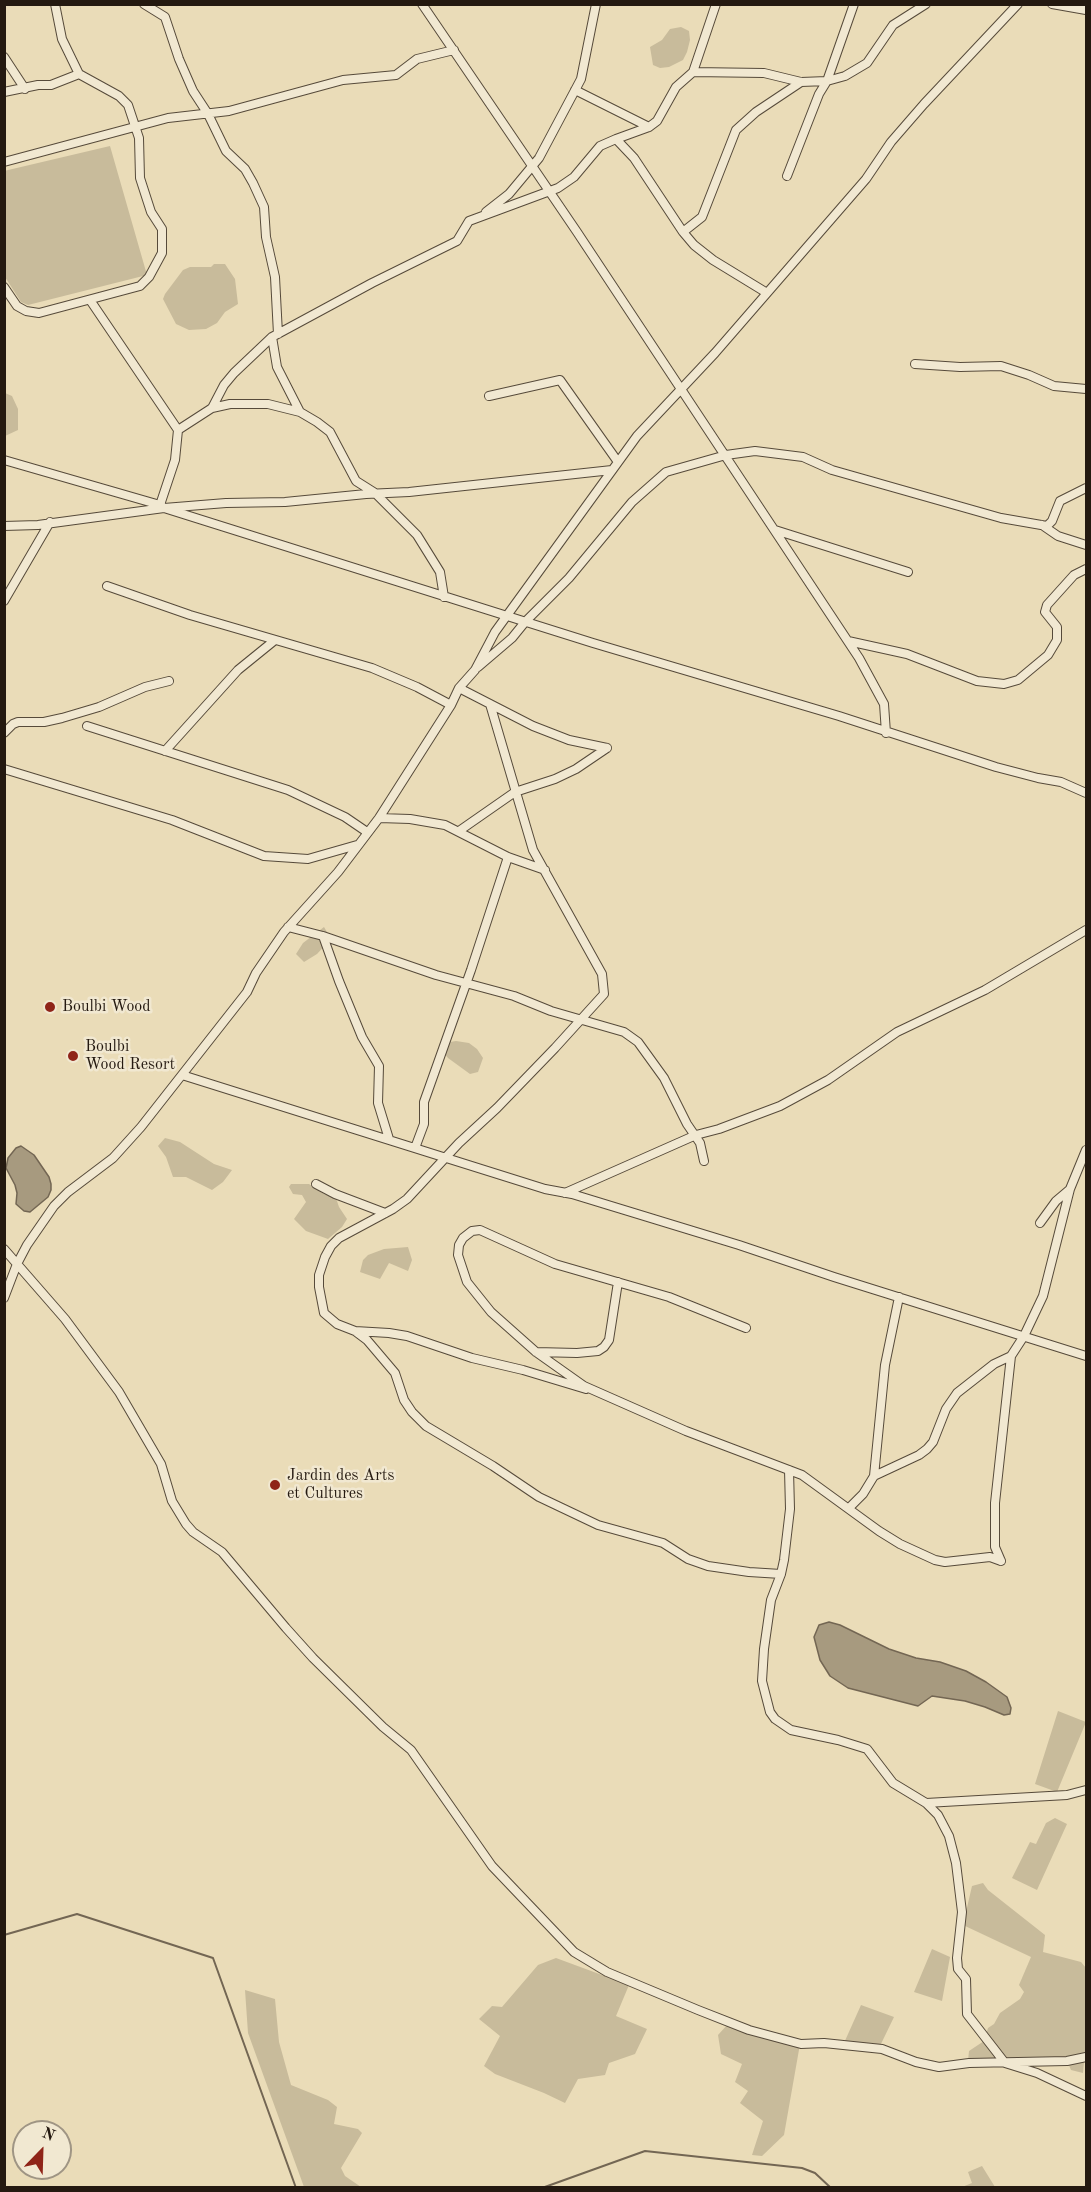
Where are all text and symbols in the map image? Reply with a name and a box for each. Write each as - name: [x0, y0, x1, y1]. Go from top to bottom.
- place label: Boulbi Wood: [62, 997, 151, 1017]
- marker: Boulbi Wood: [43, 1000, 57, 1014]
- place label: Boulbi Wood Resort: [85, 1037, 175, 1075]
- marker: Boulbi Wood Resort: [66, 1049, 80, 1063]
- place label: Jardin des Arts et Cultures: [287, 1466, 394, 1504]
- marker: Jardin des Arts et Cultures: [268, 1478, 282, 1492]
- north arrow: [12, 2120, 72, 2180]
- text: N: [39, 2126, 57, 2145]

